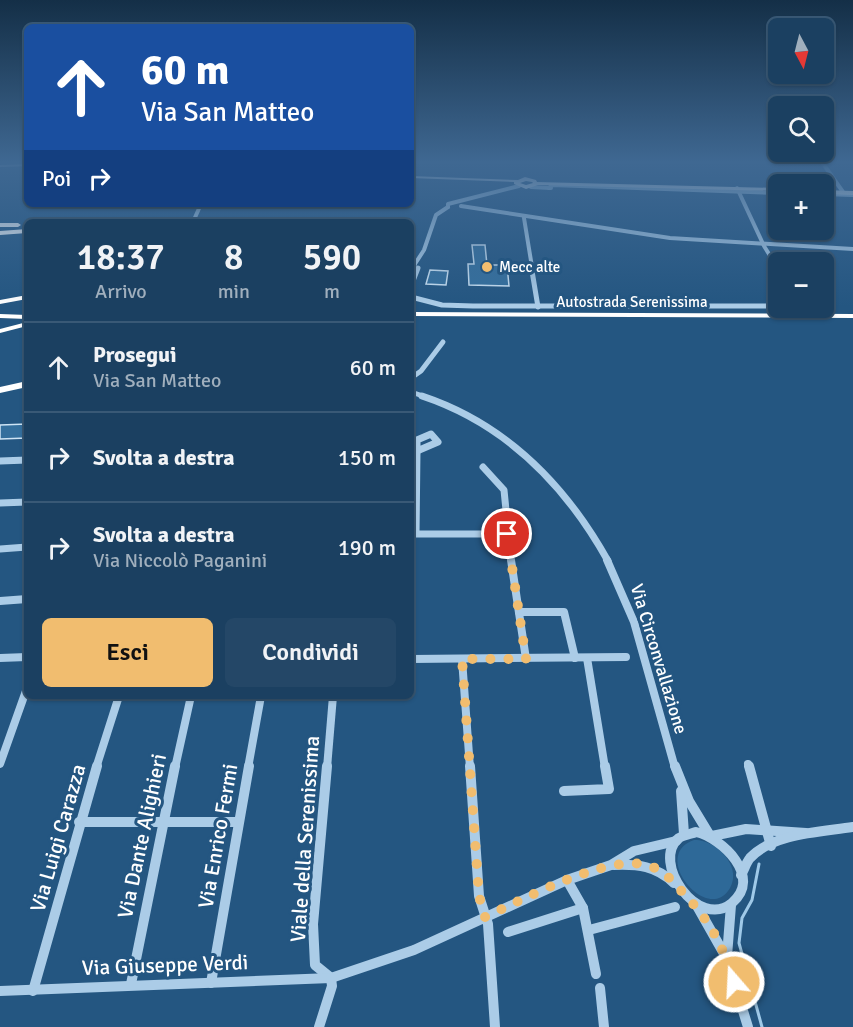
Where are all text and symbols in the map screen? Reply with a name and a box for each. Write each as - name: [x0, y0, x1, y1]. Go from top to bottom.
- north arrow: [768, 18, 834, 84]
- map controls: [768, 18, 834, 318]
- text: 60 m: [141, 45, 230, 96]
- icon: ahead: [42, 48, 120, 126]
- text: Via San Matteo: [141, 96, 314, 129]
- button: search: [768, 96, 834, 162]
- icon: right: [83, 162, 116, 195]
- text: Poi: [42, 165, 71, 192]
- button: +: [768, 174, 834, 240]
- text: 18:37: [77, 235, 165, 280]
- text: 8: [224, 235, 244, 280]
- text: 590: [303, 235, 361, 280]
- button: −: [768, 252, 834, 318]
- place label: Mecc alte: [499, 258, 560, 276]
- marker: Mecc alte: [480, 260, 494, 274]
- text: Arrivo: [95, 279, 147, 304]
- text: min: [218, 279, 250, 304]
- text: m: [324, 279, 340, 304]
- street label: Autostrada Serenissima: [556, 293, 708, 311]
- text: Prosegui: [93, 341, 177, 368]
- icon: ahead: [42, 351, 75, 384]
- text: 60 m: [350, 354, 396, 381]
- text: Via San Matteo: [93, 368, 221, 393]
- icon: right: [42, 441, 75, 474]
- text: Svolta a destra: [93, 444, 234, 471]
- text: 150 m: [338, 444, 396, 471]
- pin: [481, 508, 532, 559]
- icon: arrive: [490, 517, 523, 550]
- text: Svolta a destra: [93, 521, 234, 548]
- icon: right: [42, 531, 75, 564]
- text: 190 m: [338, 534, 396, 561]
- text: Via Niccolò Paganini: [93, 548, 267, 573]
- street label: Via Circonvallazione: [626, 581, 692, 737]
- button: Esci: [42, 618, 213, 687]
- button: Condividi: [225, 618, 396, 687]
- street label: Viale della Serenissima: [285, 735, 325, 943]
- street label: Via Dante Alighieri: [112, 751, 172, 921]
- street label: Via Luigi Carazza: [24, 761, 92, 915]
- street label: Via Enrico Fermi: [192, 762, 244, 910]
- street label: Via Giuseppe Verdi: [81, 949, 249, 981]
- position arrow: [702, 950, 766, 1014]

